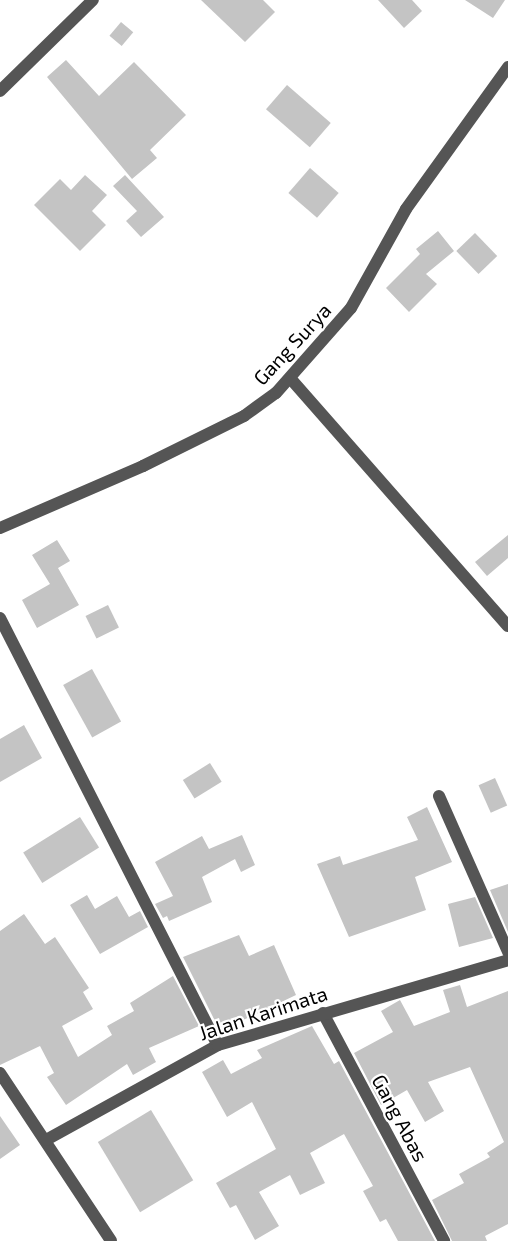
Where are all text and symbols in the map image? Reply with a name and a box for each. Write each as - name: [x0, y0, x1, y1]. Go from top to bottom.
- street label: Gang Surya: [248, 298, 336, 390]
- street label: Jalan Karimata: [196, 981, 330, 1045]
- street label: Gang Abas: [367, 1070, 433, 1166]

